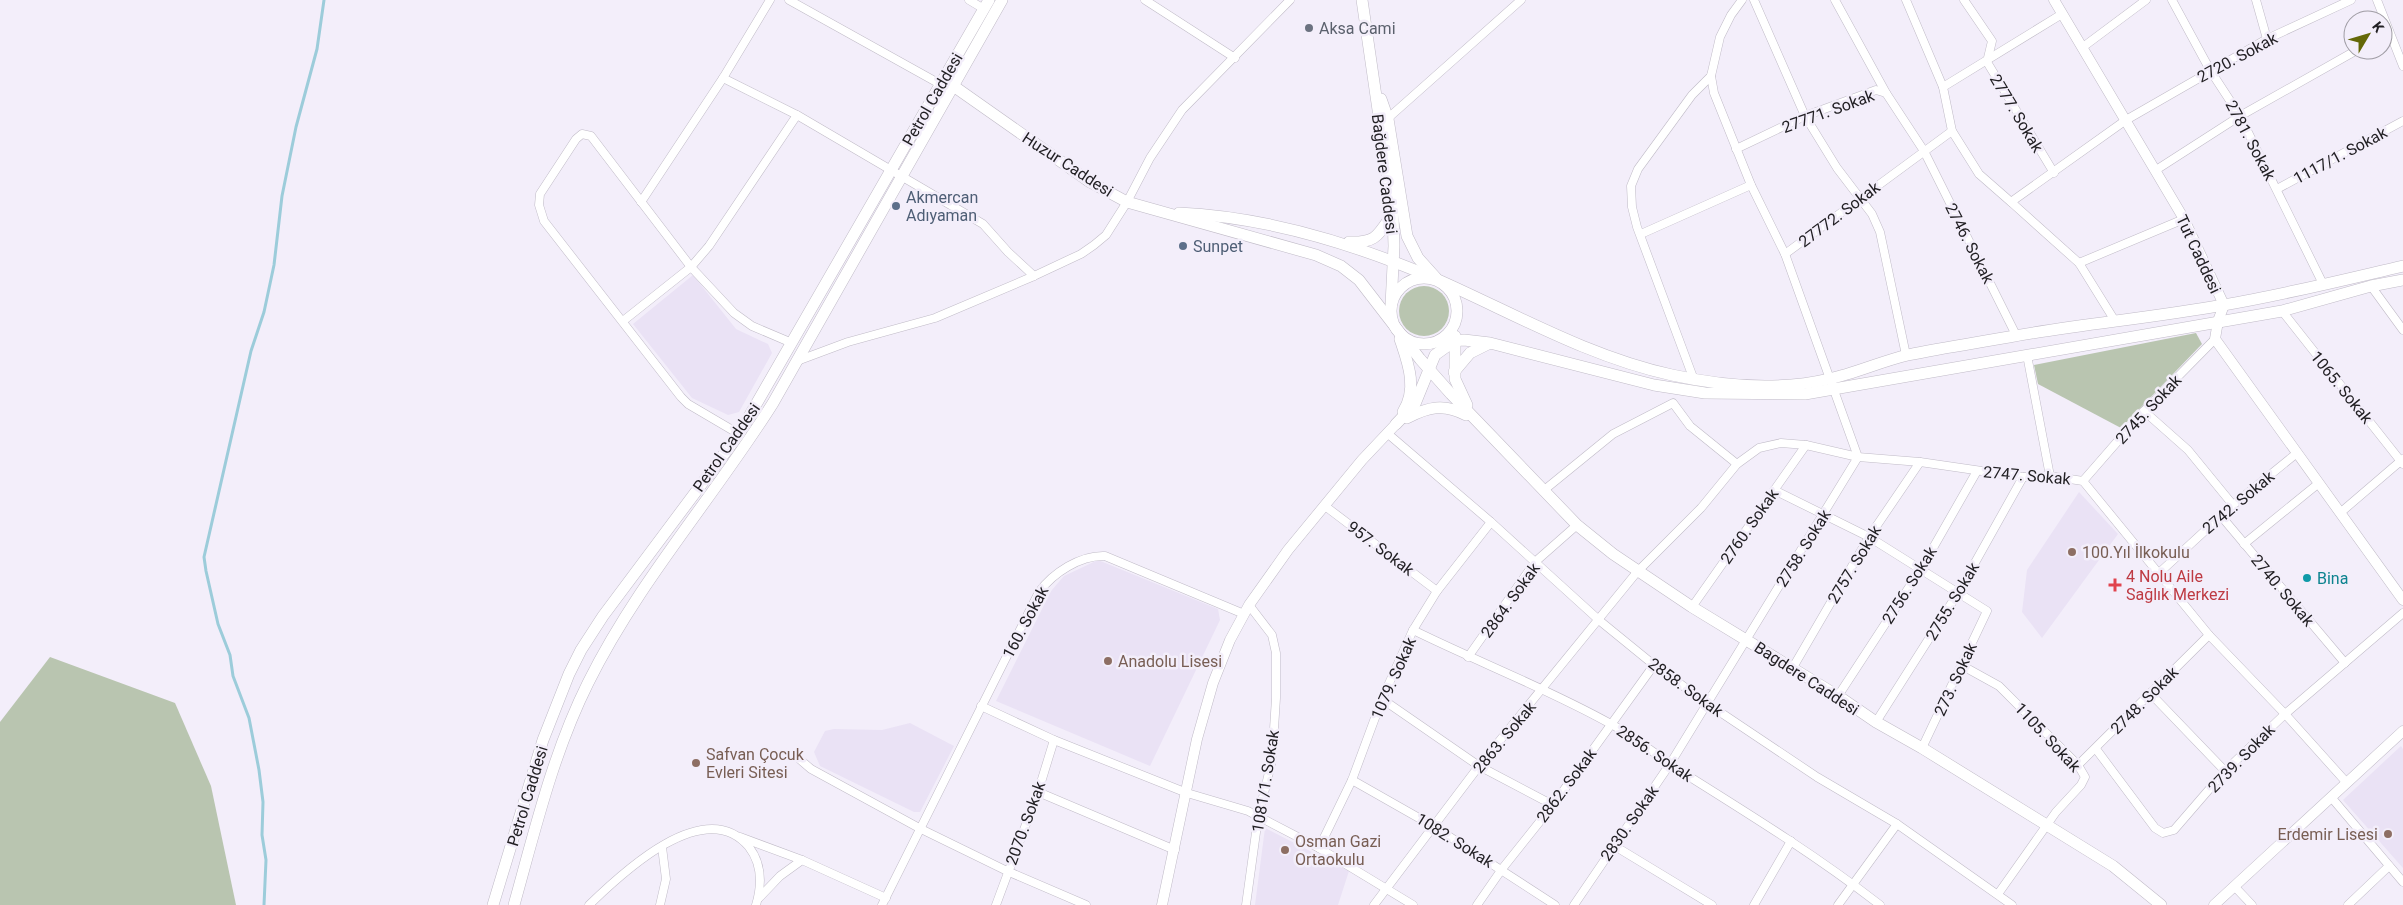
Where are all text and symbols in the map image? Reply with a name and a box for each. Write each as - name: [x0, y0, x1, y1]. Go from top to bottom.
- north arrow: [2343, 10, 2393, 60]
- place label: Aksa Cami: [1319, 19, 1396, 38]
- text: K: [2369, 19, 2387, 36]
- marker: Aksa Cami: [1303, 22, 1315, 34]
- street label: 2720. Sokak: [2194, 28, 2281, 86]
- street label: Petrol Caddesi: [898, 50, 967, 149]
- street label: 2777. Sokak: [1986, 71, 2048, 157]
- street label: 27771. Sokak: [1779, 86, 1878, 137]
- street label: 2781. Sokak: [2222, 97, 2280, 184]
- street label: Bağdere Caddesi: [1368, 113, 1401, 235]
- street label: 1117/1. Sokak: [2290, 122, 2391, 188]
- street label: Huzur Caddesi: [1019, 128, 1117, 201]
- street label: 27772. Sokak: [1795, 177, 1884, 251]
- place label: Akmercan Adıyaman: [906, 188, 978, 225]
- marker: Akmercan Adıyaman: [890, 200, 902, 212]
- street label: 2746. Sokak: [1941, 200, 1998, 287]
- street label: Tut Caddesi: [2172, 212, 2225, 297]
- place label: Sunpet: [1193, 237, 1243, 256]
- marker: Sunpet: [1177, 240, 1189, 252]
- street label: 1065. Sokak: [2307, 347, 2377, 428]
- street label: 2745. Sokak: [2112, 370, 2186, 448]
- street label: Petrol Caddesi: [689, 399, 764, 495]
- street label: 2747. Sokak: [1982, 462, 2072, 489]
- street label: 2742. Sokak: [2199, 466, 2279, 538]
- street label: 2760. Sokak: [1716, 484, 1783, 568]
- street label: 2758. Sokak: [1772, 505, 1835, 590]
- street label: 957. Sokak: [1344, 517, 1419, 580]
- street label: 2757. Sokak: [1824, 521, 1886, 607]
- street label: 2756. Sokak: [1878, 542, 1941, 627]
- place label: 100.Yıl İlkokulu: [2082, 543, 2190, 562]
- marker: 100.Yıl İlkokulu: [2066, 546, 2078, 558]
- street label: 2740. Sokak: [2247, 551, 2319, 631]
- street label: 2755. Sokak: [1922, 558, 1984, 644]
- street label: 2864. Sokak: [1477, 559, 1544, 641]
- place label: 4 Nolu Aile Sağlık Merkezi: [2126, 567, 2229, 604]
- place label: Bina: [2317, 569, 2348, 588]
- marker: Bina: [2301, 572, 2313, 584]
- marker: 4 Nolu Aile Sağlık Merkezi: [2108, 578, 2122, 592]
- street label: 160. Sokak: [999, 582, 1053, 661]
- street label: 1079. Sokak: [1367, 633, 1420, 722]
- street label: Bagdere Caddesi: [1751, 638, 1863, 719]
- street label: 273. Sokak: [1930, 639, 1981, 719]
- place label: Anadolu Lisesi: [1118, 652, 1222, 671]
- street label: 2858. Sokak: [1645, 654, 1727, 721]
- marker: Anadolu Lisesi: [1102, 655, 1114, 667]
- street label: 2748. Sokak: [2107, 662, 2183, 738]
- street label: 2863. Sokak: [1469, 697, 1540, 777]
- street label: 1105. Sokak: [2011, 699, 2085, 777]
- street label: 2739. Sokak: [2204, 720, 2279, 796]
- street label: 2856. Sokak: [1613, 721, 1697, 786]
- street label: 1081/1. Sokak: [1248, 728, 1283, 834]
- street label: Petrol Caddesi: [503, 744, 552, 849]
- street label: 2862. Sokak: [1532, 744, 1601, 826]
- place label: Safvan Çocuk Evleri Sitesi: [706, 745, 805, 782]
- marker: Safvan Çocuk Evleri Sitesi: [690, 757, 702, 769]
- street label: 2070. Sokak: [1002, 778, 1050, 868]
- street label: 2830. Sokak: [1596, 781, 1663, 865]
- street label: 1082. Sokak: [1413, 809, 1498, 872]
- place label: Erdemir Lisesi: [2277, 825, 2378, 844]
- marker: Erdemir Lisesi: [2382, 828, 2394, 840]
- place label: Osman Gazi Ortaokulu: [1295, 832, 1381, 869]
- marker: Osman Gazi Ortaokulu: [1279, 844, 1291, 856]

